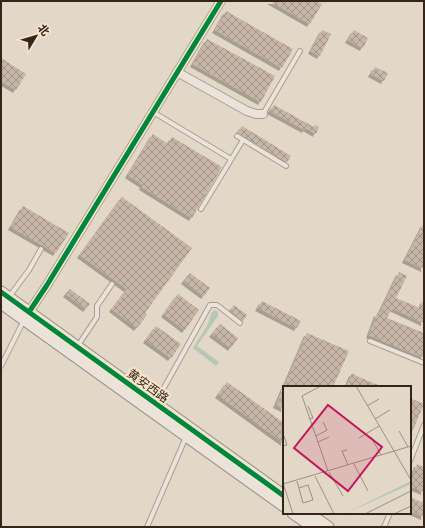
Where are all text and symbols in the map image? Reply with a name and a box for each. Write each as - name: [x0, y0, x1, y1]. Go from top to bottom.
- north arrow: [16, 16, 56, 56]
- text: 北: [35, 21, 53, 38]
- street label: 黄安西路: [124, 365, 172, 406]
- inset map: [283, 386, 411, 514]

